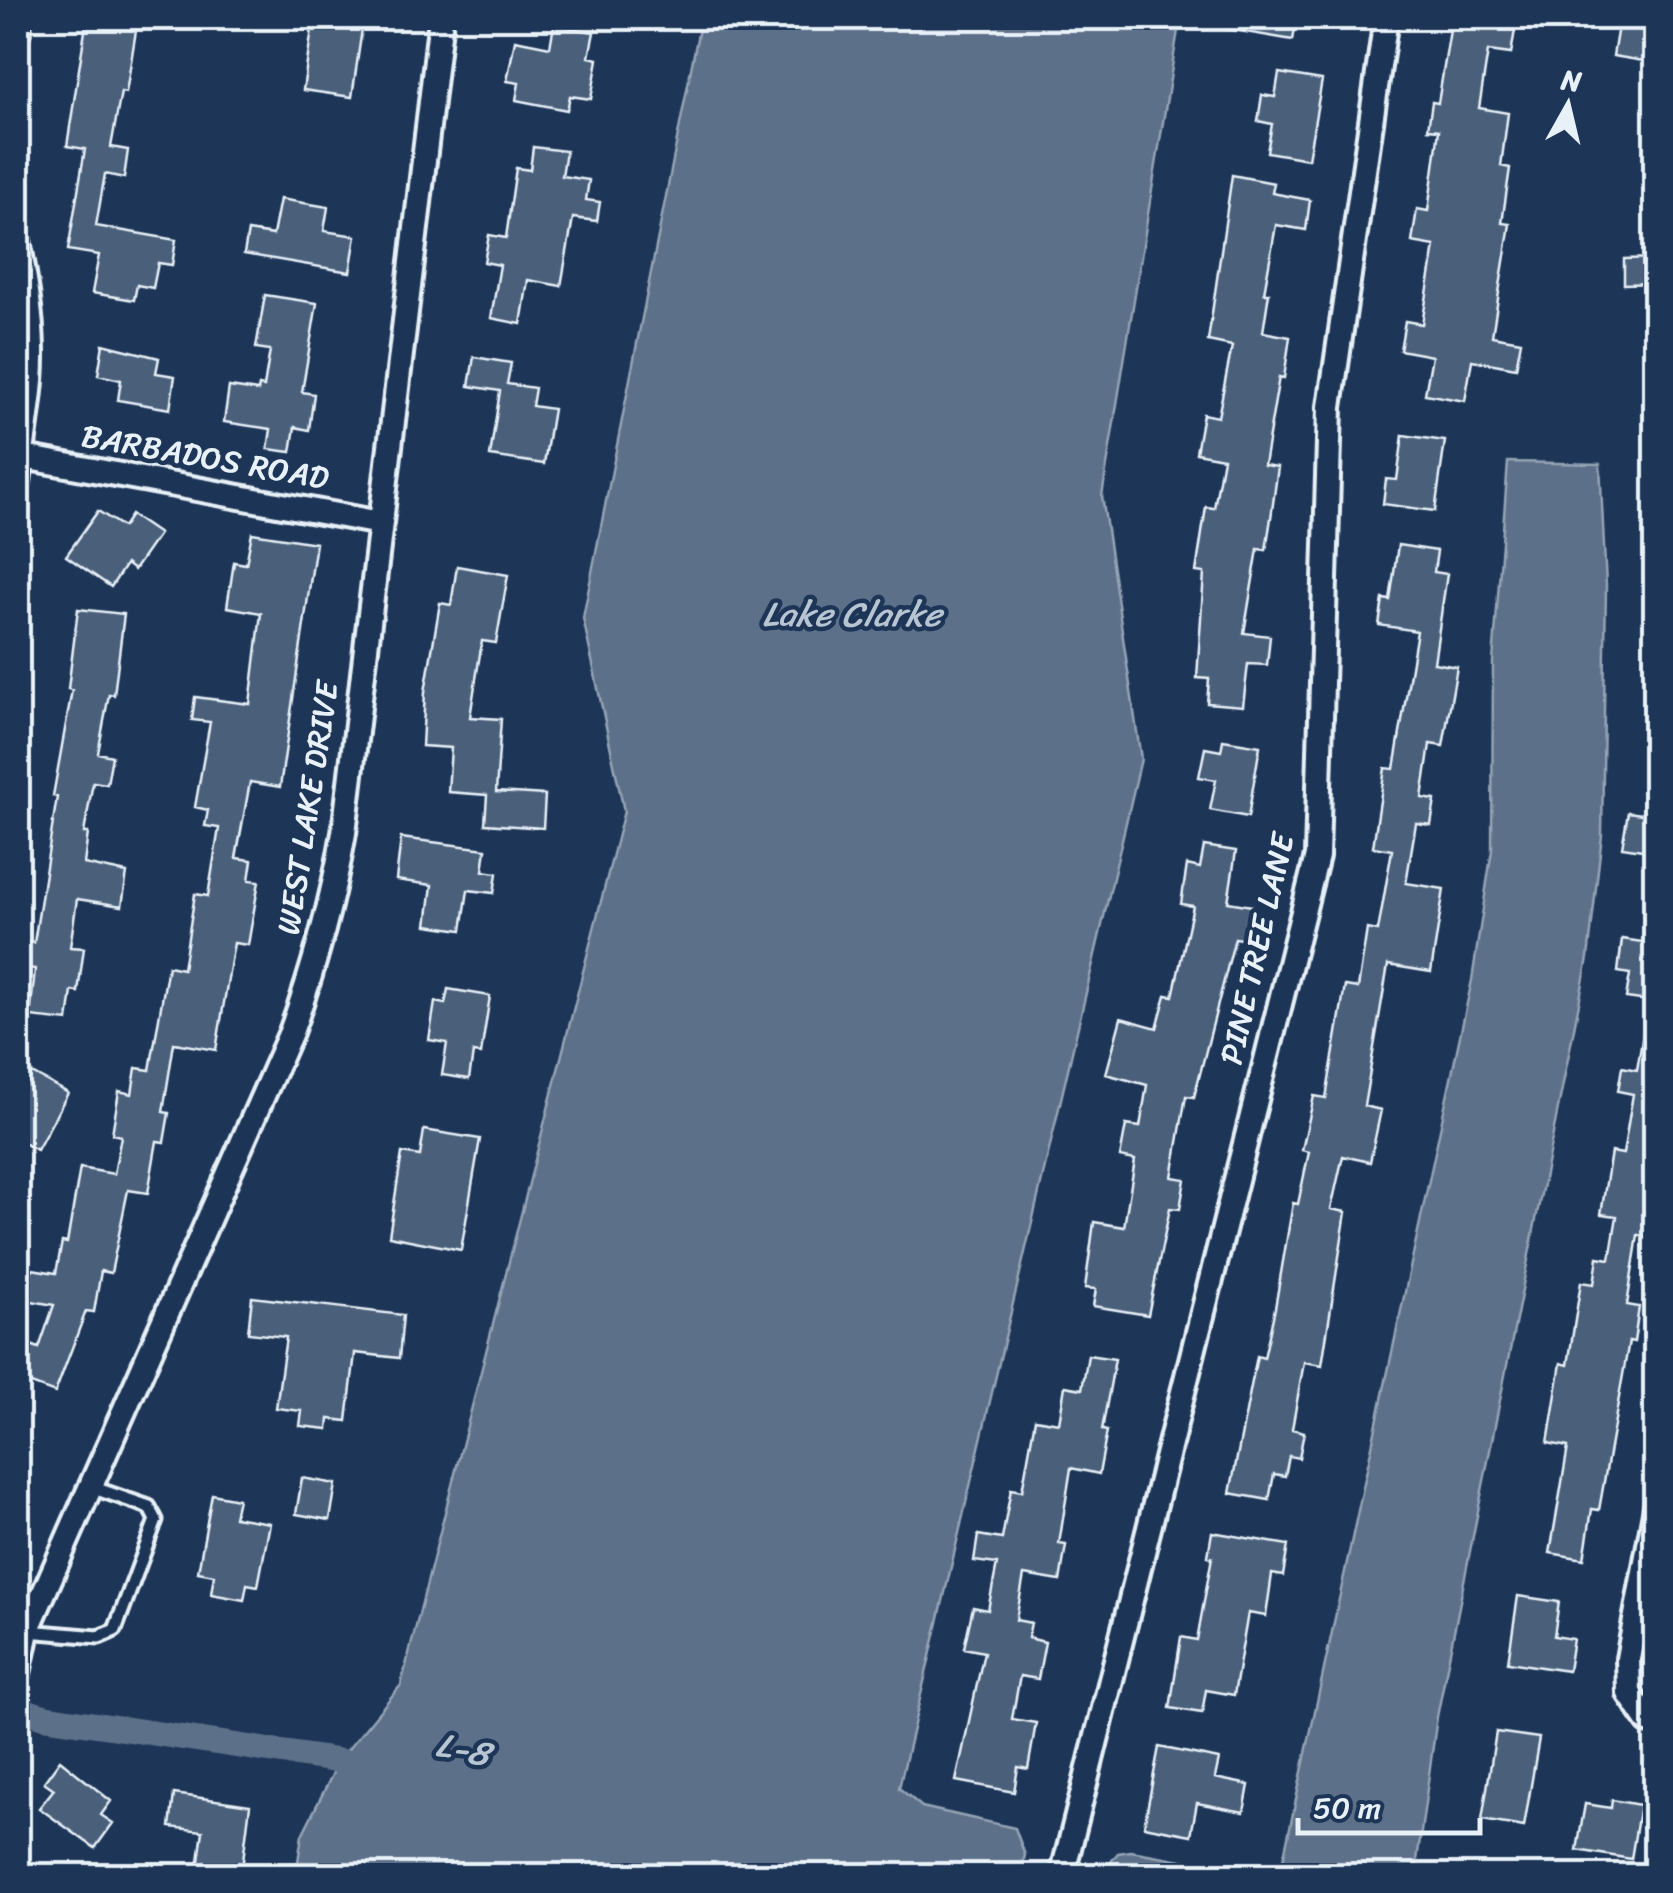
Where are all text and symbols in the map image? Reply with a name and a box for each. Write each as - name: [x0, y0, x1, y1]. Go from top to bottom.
- north arrow: [1518, 55, 1618, 155]
- text: N: [1557, 55, 1585, 106]
- street label: BARBADOS ROAD: [77, 407, 334, 507]
- water label: Lake Clarke: [762, 583, 945, 645]
- street label: WEST LAKE DRIVE: [260, 675, 357, 939]
- street label: PINE TREE LANE: [1203, 826, 1312, 1070]
- water label: L-8: [430, 1713, 500, 1786]
- scale bar: [1298, 1773, 1480, 1835]
- text: 50 m: [1313, 1781, 1381, 1835]

